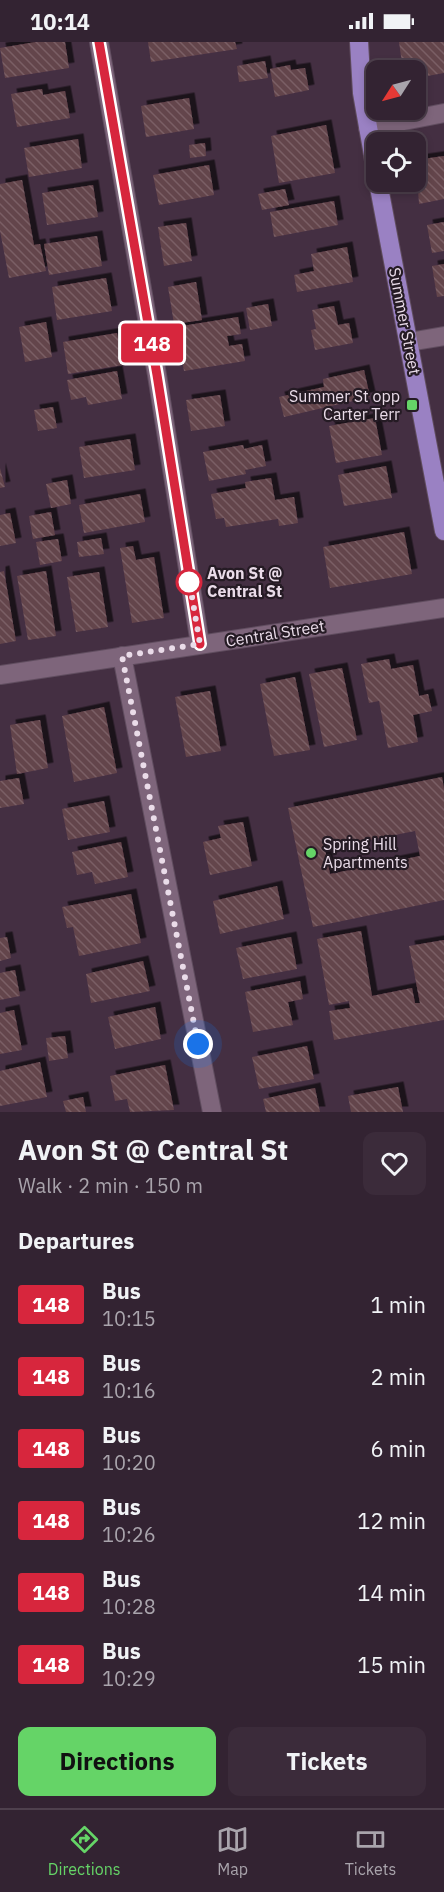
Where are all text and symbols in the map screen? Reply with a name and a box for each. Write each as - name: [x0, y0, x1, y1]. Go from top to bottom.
- text: 10:14: [30, 7, 90, 36]
- north arrow: [366, 60, 426, 120]
- map controls: [366, 60, 426, 192]
- button: locate: [366, 132, 426, 192]
- street label: Summer Street: [385, 266, 425, 376]
- line badge: 148: [118, 324, 186, 362]
- text: 148: [133, 329, 171, 357]
- place label: Summer St opp Carter Terr: [289, 386, 400, 424]
- marker: Summer St opp Carter Terr: [405, 398, 419, 412]
- place label: Avon St @ Central St: [207, 563, 283, 601]
- marker: Avon St @ Central St: [176, 569, 202, 595]
- street label: Central Street: [224, 615, 326, 651]
- place label: Spring Hill Apartments: [323, 834, 408, 872]
- marker: Spring Hill Apartments: [304, 846, 318, 860]
- your location: [183, 1029, 213, 1059]
- text: Avon St @ Central St: [18, 1131, 288, 1168]
- button: heart: [363, 1132, 426, 1195]
- text: Walk · 2 min · 150 m: [18, 1172, 203, 1199]
- text: Departures: [18, 1226, 134, 1255]
- text: Bus: [102, 1276, 141, 1305]
- text: 148: [32, 1290, 70, 1318]
- text: 1 min: [370, 1290, 426, 1319]
- text: 10:15: [102, 1305, 156, 1332]
- text: Bus: [102, 1348, 141, 1377]
- text: 148: [32, 1362, 70, 1390]
- text: 2 min: [370, 1362, 426, 1391]
- text: 10:16: [102, 1377, 156, 1404]
- text: Bus: [102, 1420, 141, 1449]
- text: 148: [32, 1434, 70, 1462]
- text: 6 min: [370, 1434, 426, 1463]
- text: 10:20: [102, 1449, 156, 1476]
- text: Bus: [102, 1492, 141, 1521]
- text: 148: [32, 1506, 70, 1534]
- text: 12 min: [357, 1506, 426, 1535]
- text: 10:26: [102, 1521, 156, 1548]
- text: Bus: [102, 1564, 141, 1593]
- text: 148: [32, 1578, 70, 1606]
- text: 14 min: [357, 1578, 426, 1607]
- text: 10:28: [102, 1593, 156, 1620]
- text: Bus: [102, 1636, 141, 1665]
- text: 148: [32, 1650, 70, 1678]
- text: 15 min: [357, 1650, 426, 1679]
- text: 10:29: [102, 1665, 156, 1692]
- button: Directions: [18, 1727, 216, 1796]
- button: Tickets: [228, 1727, 426, 1796]
- tab: Directions: [48, 1823, 121, 1879]
- tab: Map: [216, 1823, 249, 1879]
- tab: Tickets: [345, 1823, 396, 1879]

